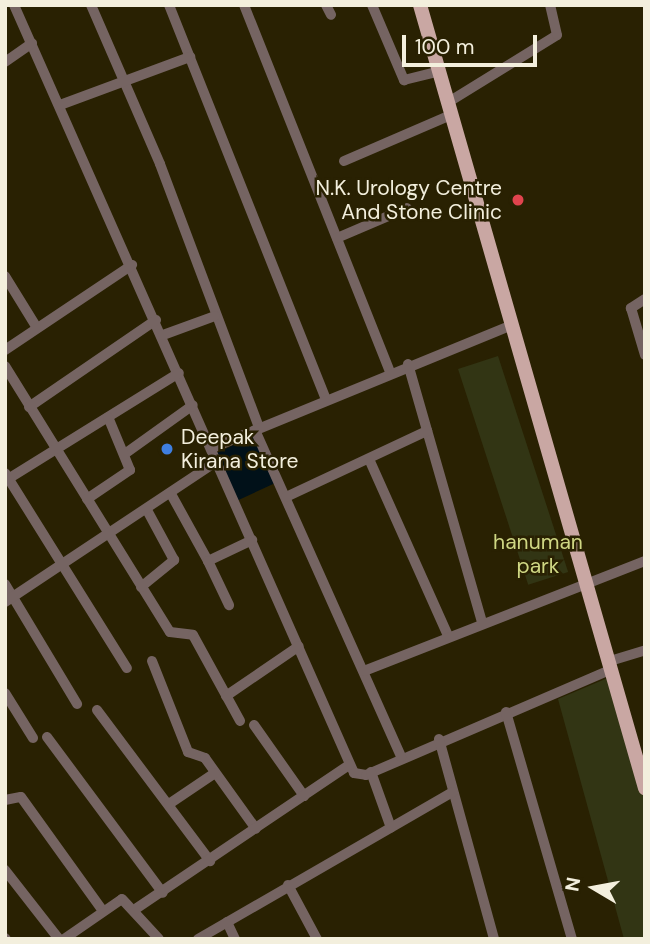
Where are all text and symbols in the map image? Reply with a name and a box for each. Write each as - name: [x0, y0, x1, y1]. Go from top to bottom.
- scale bar: [405, 21, 540, 65]
- text: 100 m: [415, 33, 475, 61]
- place label: N.K. Urology Centre And Stone Clinic: [315, 175, 502, 225]
- marker: N.K. Urology Centre And Stone Clinic: [508, 190, 528, 210]
- place label: Deepak Kirana Store: [181, 424, 298, 474]
- marker: Deepak Kirana Store: [159, 441, 175, 457]
- park label: hanuman park: [493, 529, 583, 579]
- north arrow: [559, 853, 629, 923]
- text: N: [559, 875, 586, 893]

